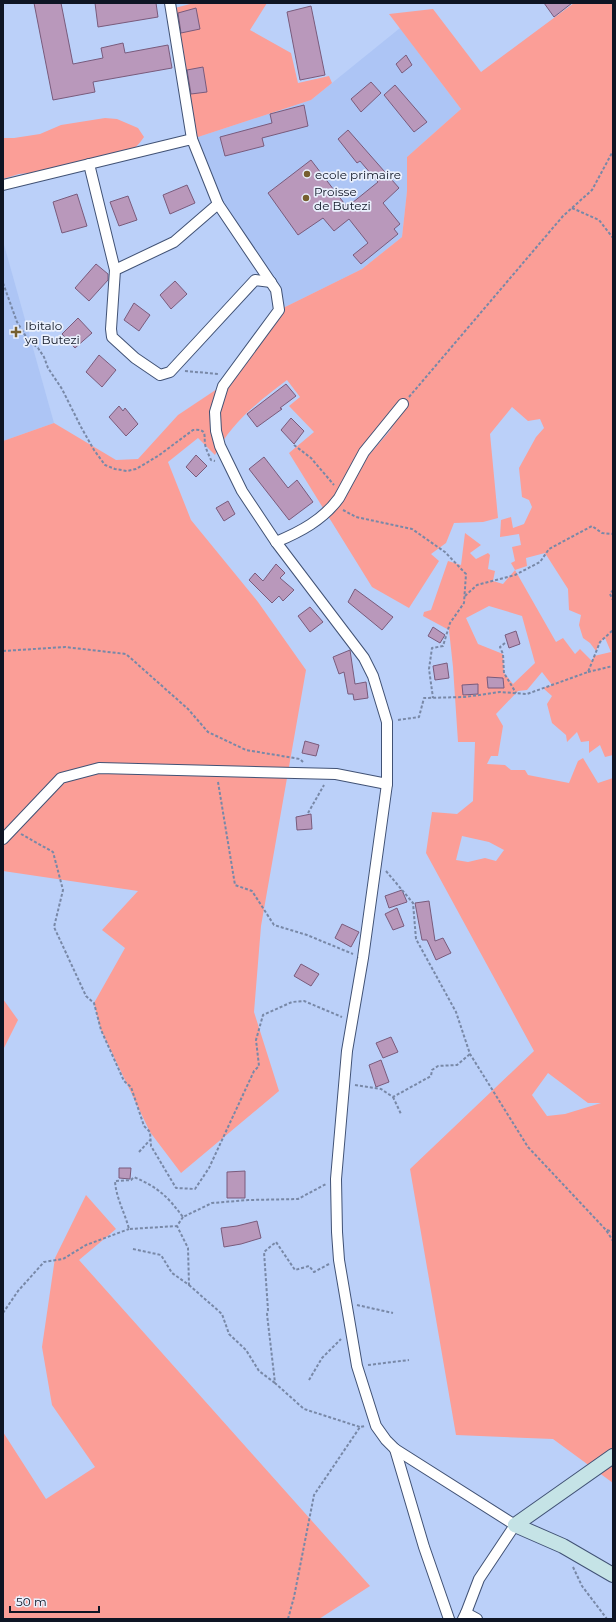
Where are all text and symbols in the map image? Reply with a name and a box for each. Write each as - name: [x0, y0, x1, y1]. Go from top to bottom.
- place label: ecole primaire: [315, 167, 401, 182]
- marker: ecole primaire: [302, 169, 312, 179]
- place label: Proisse de Butezi: [314, 184, 371, 213]
- marker: Proisse de Butezi: [301, 193, 311, 203]
- place label: Ibitalo ya Butezi: [24, 318, 80, 347]
- marker: Ibitalo ya Butezi: [10, 326, 22, 338]
- scale bar: [10, 1588, 99, 1614]
- text: 50 m: [16, 1594, 47, 1609]

